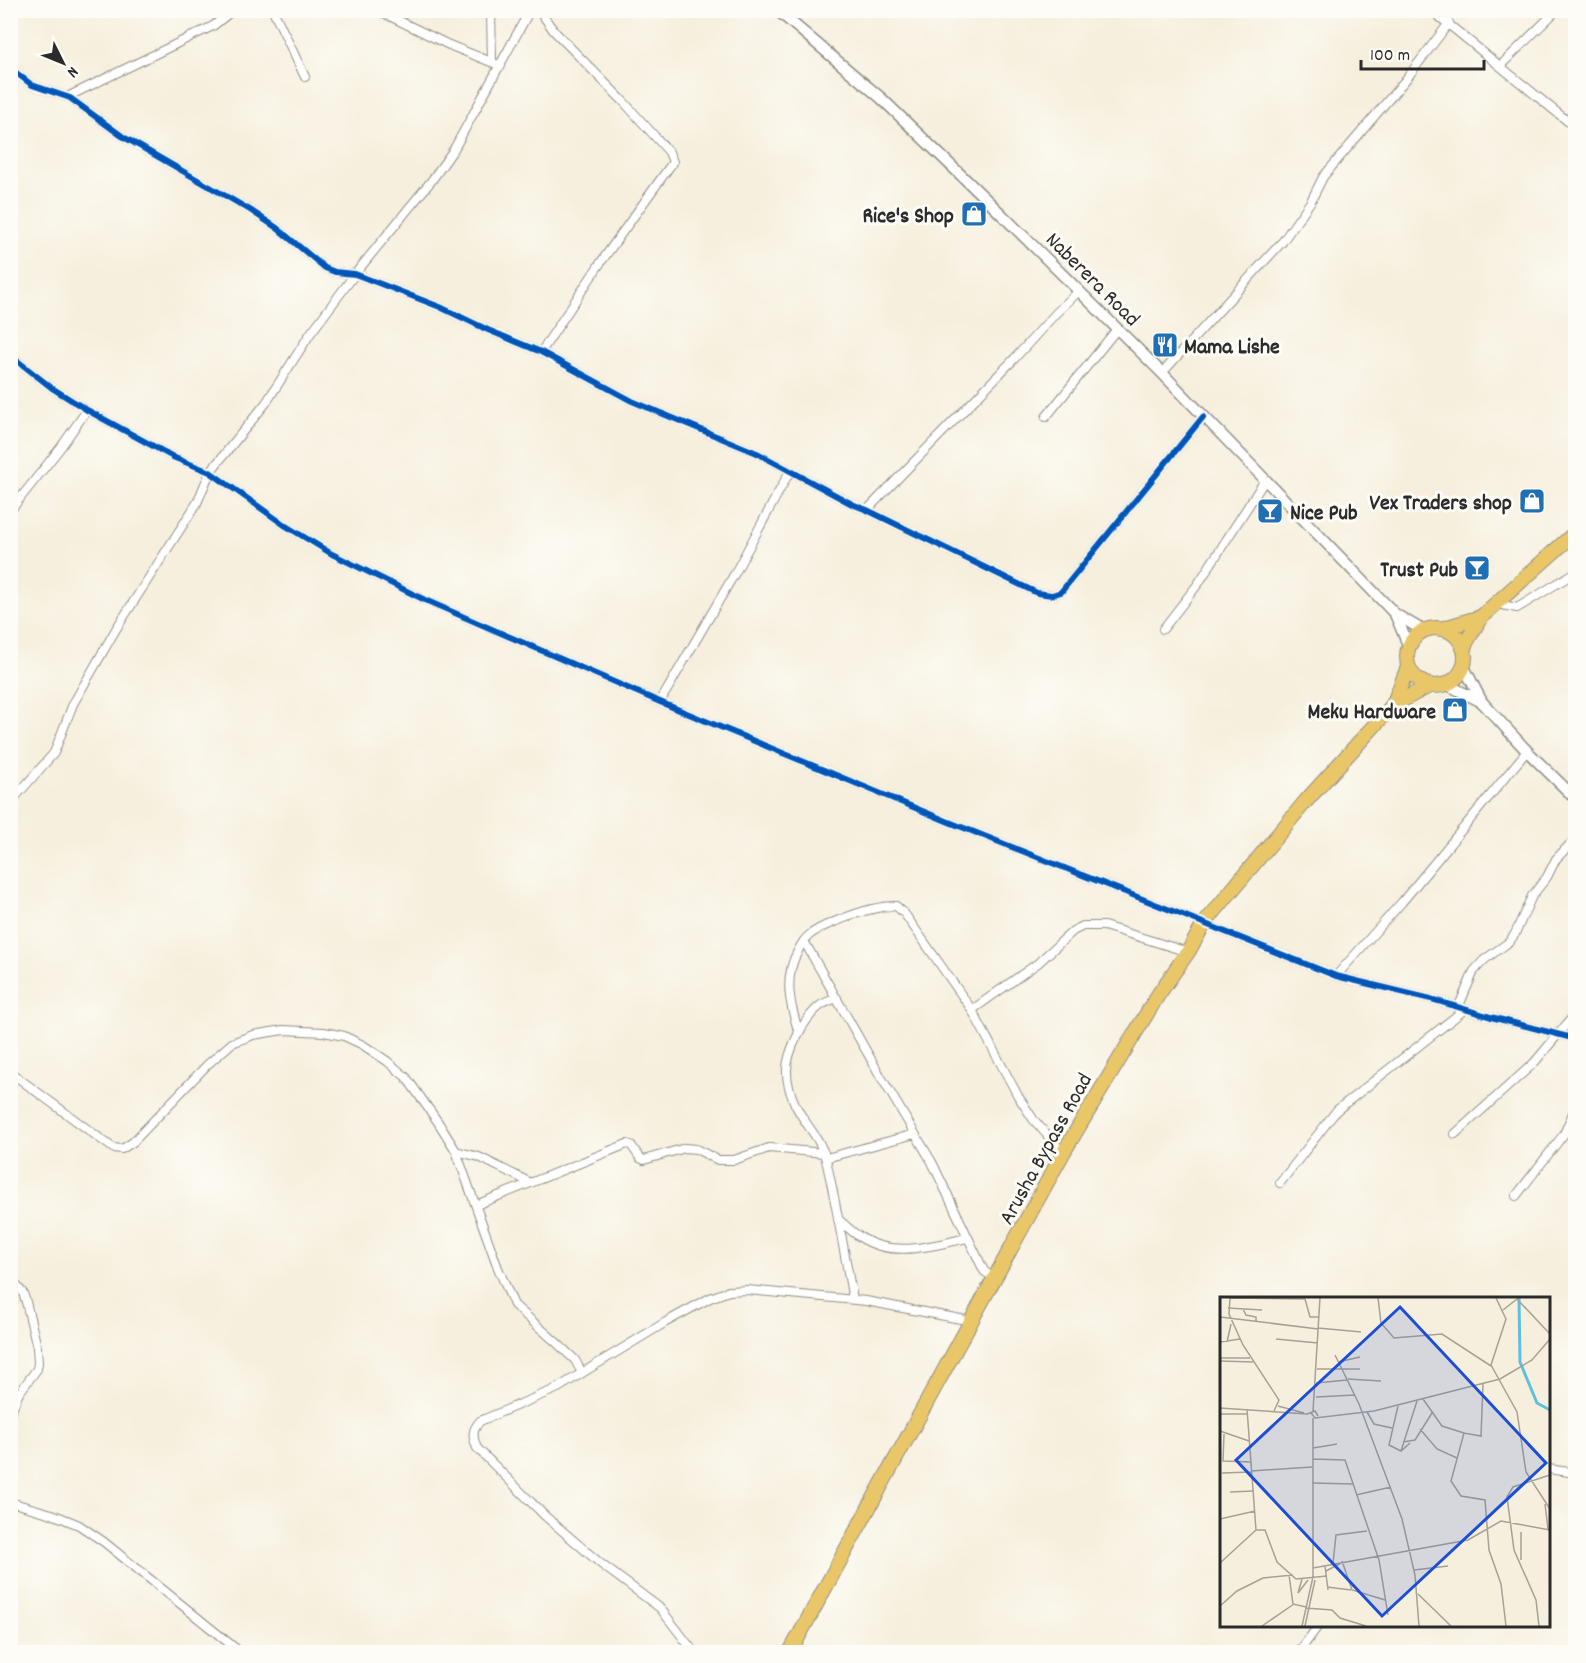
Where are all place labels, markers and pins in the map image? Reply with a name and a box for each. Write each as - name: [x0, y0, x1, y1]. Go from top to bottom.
- shop icon: Rice's Shop: [959, 199, 989, 229]
- place label: Rice's Shop: [862, 202, 954, 233]
- restaurant icon: Mama Lishe: [1150, 330, 1180, 360]
- place label: Mama Lishe: [1184, 333, 1280, 364]
- shop icon: Vex Traders shop: [1517, 486, 1547, 516]
- place label: Vex Traders shop: [1370, 489, 1512, 520]
- bar icon: Nice Pub: [1255, 496, 1285, 526]
- place label: Nice Pub: [1290, 499, 1358, 530]
- bar icon: Trust Pub: [1462, 553, 1492, 583]
- place label: Trust Pub: [1380, 556, 1458, 587]
- shop icon: Meku Hardware: [1440, 695, 1470, 725]
- place label: Meku Hardware: [1307, 698, 1436, 729]

